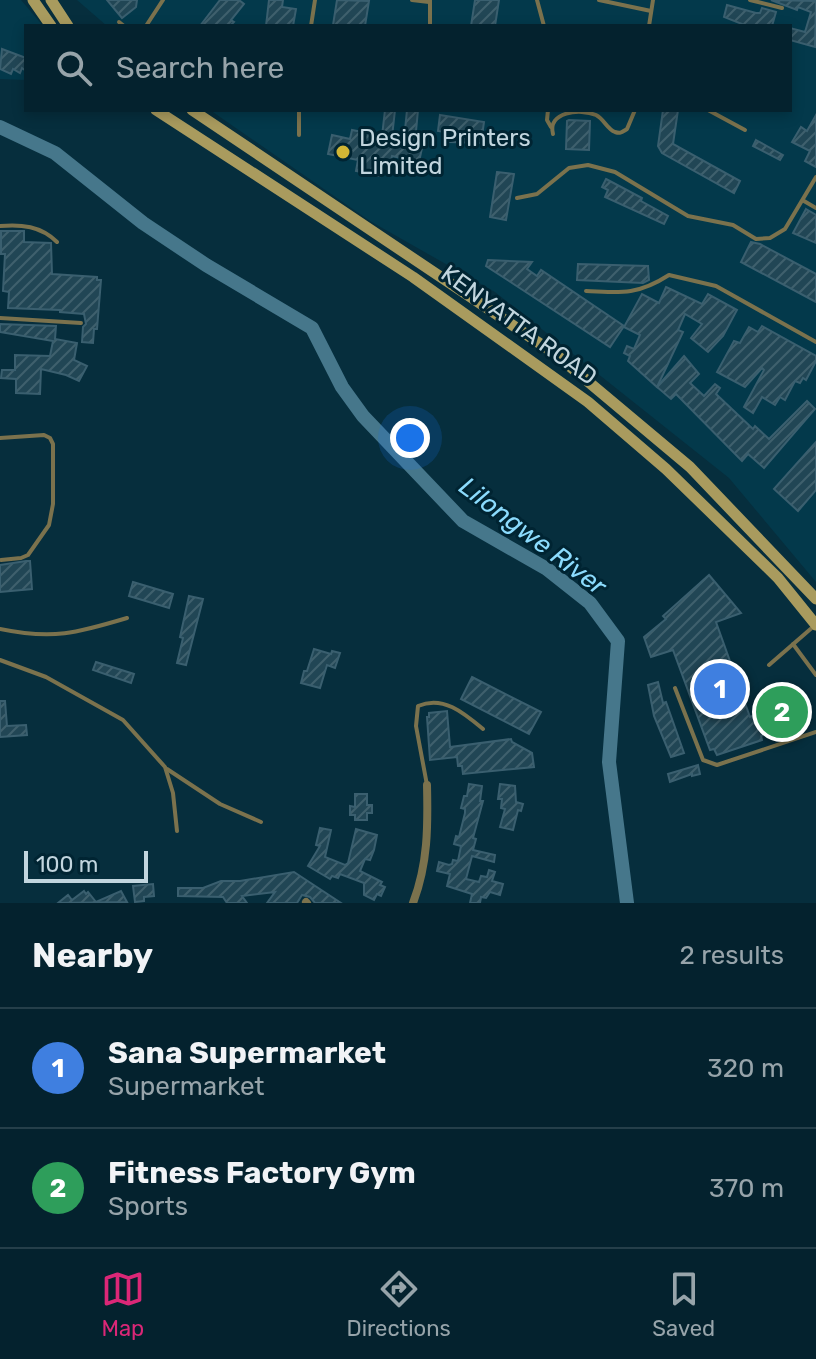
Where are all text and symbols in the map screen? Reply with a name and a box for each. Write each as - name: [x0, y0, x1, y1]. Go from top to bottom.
- search box: [24, 24, 792, 112]
- icon: search: [52, 46, 96, 90]
- text: Search here: [116, 50, 284, 86]
- place label: Design Printers Limited: [359, 124, 531, 180]
- marker: Design Printers Limited: [334, 143, 352, 161]
- street label: KENYATTA ROAD: [436, 259, 602, 391]
- your location: [390, 418, 430, 458]
- water label: Lilongwe River: [453, 471, 613, 603]
- pin: 1: [694, 659, 746, 719]
- pin: 2: [756, 682, 808, 742]
- scale bar: [24, 847, 148, 883]
- text: 100 m: [36, 851, 98, 878]
- text: Nearby: [32, 935, 153, 976]
- text: 2 results: [680, 940, 784, 971]
- text: Sana Supermarket: [108, 1035, 386, 1071]
- text: 1: [52, 1053, 64, 1084]
- text: 320 m: [707, 1053, 784, 1084]
- text: Supermarket: [108, 1071, 265, 1102]
- text: Fitness Factory Gym: [108, 1155, 416, 1191]
- text: 2: [50, 1173, 66, 1204]
- text: 370 m: [709, 1173, 784, 1204]
- text: Sports: [108, 1191, 188, 1222]
- tab: Map: [101, 1267, 145, 1342]
- tab: Directions: [346, 1267, 451, 1342]
- tab: Saved: [652, 1267, 715, 1342]

